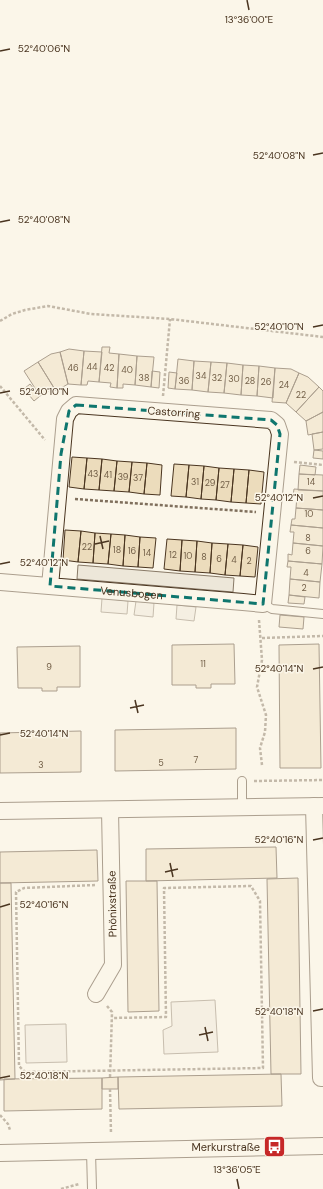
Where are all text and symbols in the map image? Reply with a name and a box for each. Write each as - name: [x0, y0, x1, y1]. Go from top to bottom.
- text: 13°36'00"E: [225, 13, 274, 26]
- text: 52°40'06"N: [18, 42, 70, 55]
- text: 52°40'08"N: [253, 149, 305, 162]
- text: 52°40'08"N: [18, 213, 70, 226]
- text: 52°40'10"N: [254, 320, 304, 333]
- house number: 44: [87, 361, 98, 373]
- house number: 46: [67, 362, 79, 374]
- house number: 42: [104, 362, 114, 374]
- house number: 40: [121, 364, 133, 376]
- house number: 34: [196, 370, 207, 382]
- house number: 38: [139, 372, 149, 384]
- house number: 32: [212, 372, 222, 384]
- house number: 30: [228, 373, 240, 385]
- house number: 36: [179, 375, 190, 387]
- house number: 28: [245, 375, 255, 387]
- house number: 26: [261, 376, 272, 388]
- house number: 24: [279, 379, 290, 391]
- text: 52°40'10"N: [19, 385, 69, 398]
- house number: 22: [296, 389, 306, 401]
- street label: Castorring: [147, 403, 201, 421]
- house number: 43: [88, 468, 98, 480]
- house number: 41: [104, 469, 112, 481]
- house number: 39: [118, 471, 129, 483]
- house number: 37: [133, 472, 143, 484]
- house number: 31: [191, 476, 199, 488]
- house number: 14: [307, 476, 316, 488]
- house number: 29: [205, 477, 216, 489]
- house number: 27: [220, 479, 230, 491]
- text: 52°40'12"N: [255, 491, 303, 504]
- house number: 10: [305, 508, 313, 520]
- house number: 8: [305, 532, 311, 544]
- house number: 22: [82, 541, 92, 553]
- house number: 18: [113, 544, 121, 556]
- house number: 16: [128, 545, 137, 557]
- house number: 6: [305, 545, 311, 557]
- house number: 14: [143, 547, 152, 559]
- house number: 12: [169, 549, 177, 561]
- house number: 10: [184, 550, 192, 562]
- house number: 8: [201, 551, 207, 563]
- house number: 6: [216, 553, 222, 565]
- house number: 4: [231, 554, 237, 566]
- house number: 2: [246, 555, 252, 567]
- text: 52°40'12"N: [20, 556, 68, 569]
- house number: 4: [303, 567, 309, 579]
- house number: 2: [301, 582, 307, 594]
- street label: Venusbogen: [100, 583, 163, 602]
- house number: 11: [200, 658, 206, 670]
- house number: 9: [46, 661, 52, 673]
- text: 52°40'14"N: [255, 662, 303, 675]
- text: 52°40'14"N: [20, 727, 68, 740]
- house number: 7: [194, 754, 199, 766]
- house number: 5: [158, 757, 164, 769]
- house number: 3: [38, 759, 44, 771]
- text: 52°40'16"N: [255, 833, 304, 846]
- street label: Phönixstraße: [104, 871, 120, 937]
- text: 52°40'16"N: [20, 898, 69, 911]
- text: 52°40'18"N: [255, 1005, 303, 1018]
- text: 52°40'18"N: [20, 1069, 68, 1082]
- bus stop icon: Merkurstraße: [262, 1134, 288, 1160]
- place label: Merkurstraße: [192, 1140, 260, 1154]
- text: 13°36'05"E: [213, 1163, 261, 1176]

